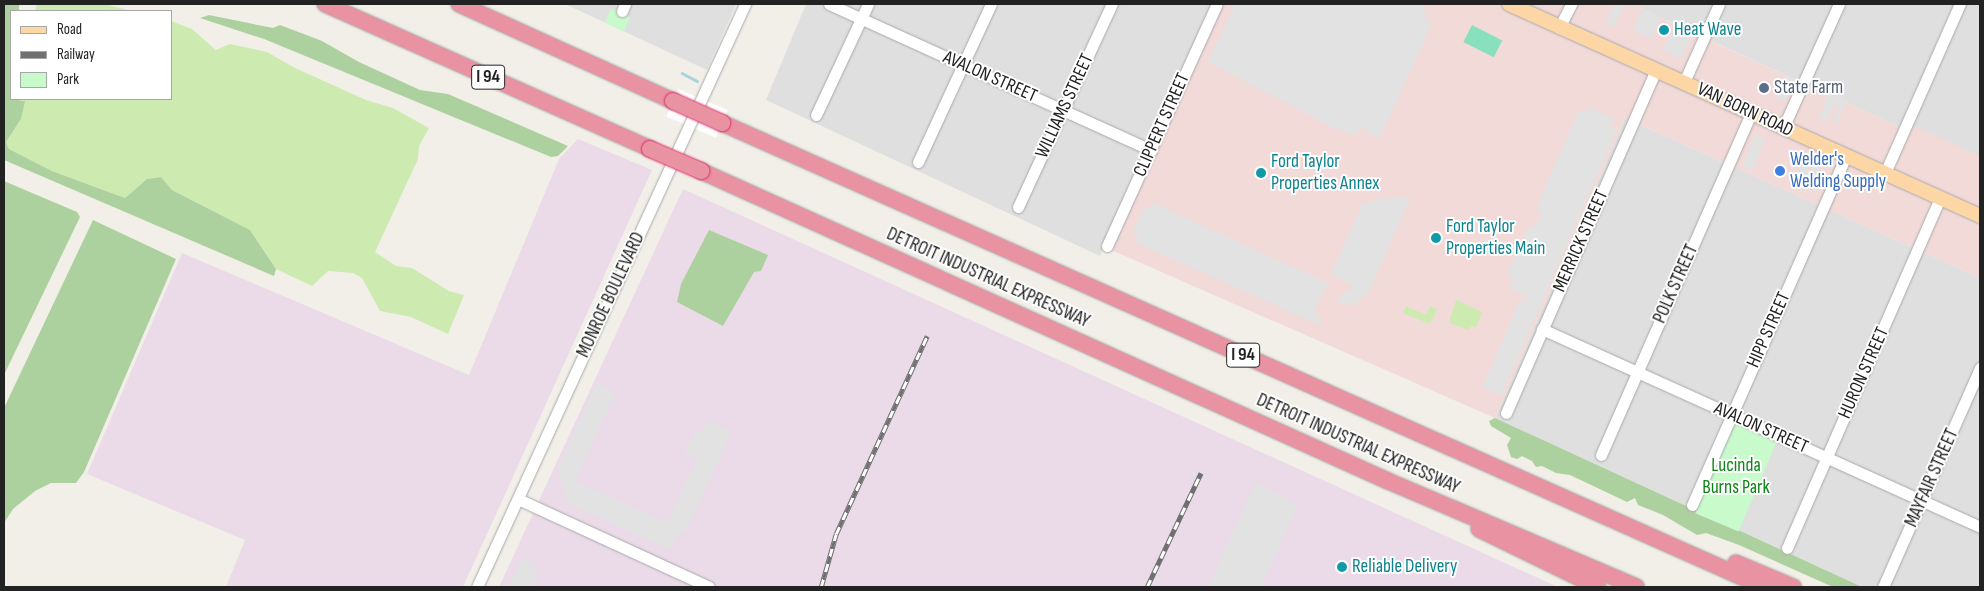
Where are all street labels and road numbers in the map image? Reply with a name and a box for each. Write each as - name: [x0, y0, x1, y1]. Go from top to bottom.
- street label: AVALON STREET: [940, 46, 1040, 108]
- street label: WILLIAMS STREET: [1031, 50, 1099, 162]
- road number: I 94: [470, 62, 506, 92]
- street label: CLIPPERT STREET: [1129, 70, 1195, 180]
- street label: VAN BORN ROAD: [1693, 78, 1797, 142]
- street label: MERRICK STREET: [1548, 186, 1614, 296]
- street label: DETROIT INDUSTRIAL EXPRESSWAY: [883, 223, 1093, 333]
- street label: MONROE BOULEVARD: [572, 229, 650, 361]
- street label: POLK STREET: [1649, 241, 1703, 327]
- street label: HIPP STREET: [1742, 289, 1796, 371]
- street label: HURON STREET: [1834, 324, 1894, 422]
- road number: I 94: [1226, 340, 1260, 370]
- street label: DETROIT INDUSTRIAL EXPRESSWAY: [1253, 389, 1463, 499]
- street label: AVALON STREET: [1711, 397, 1811, 459]
- street label: MAYFAIR STREET: [1900, 425, 1964, 531]

